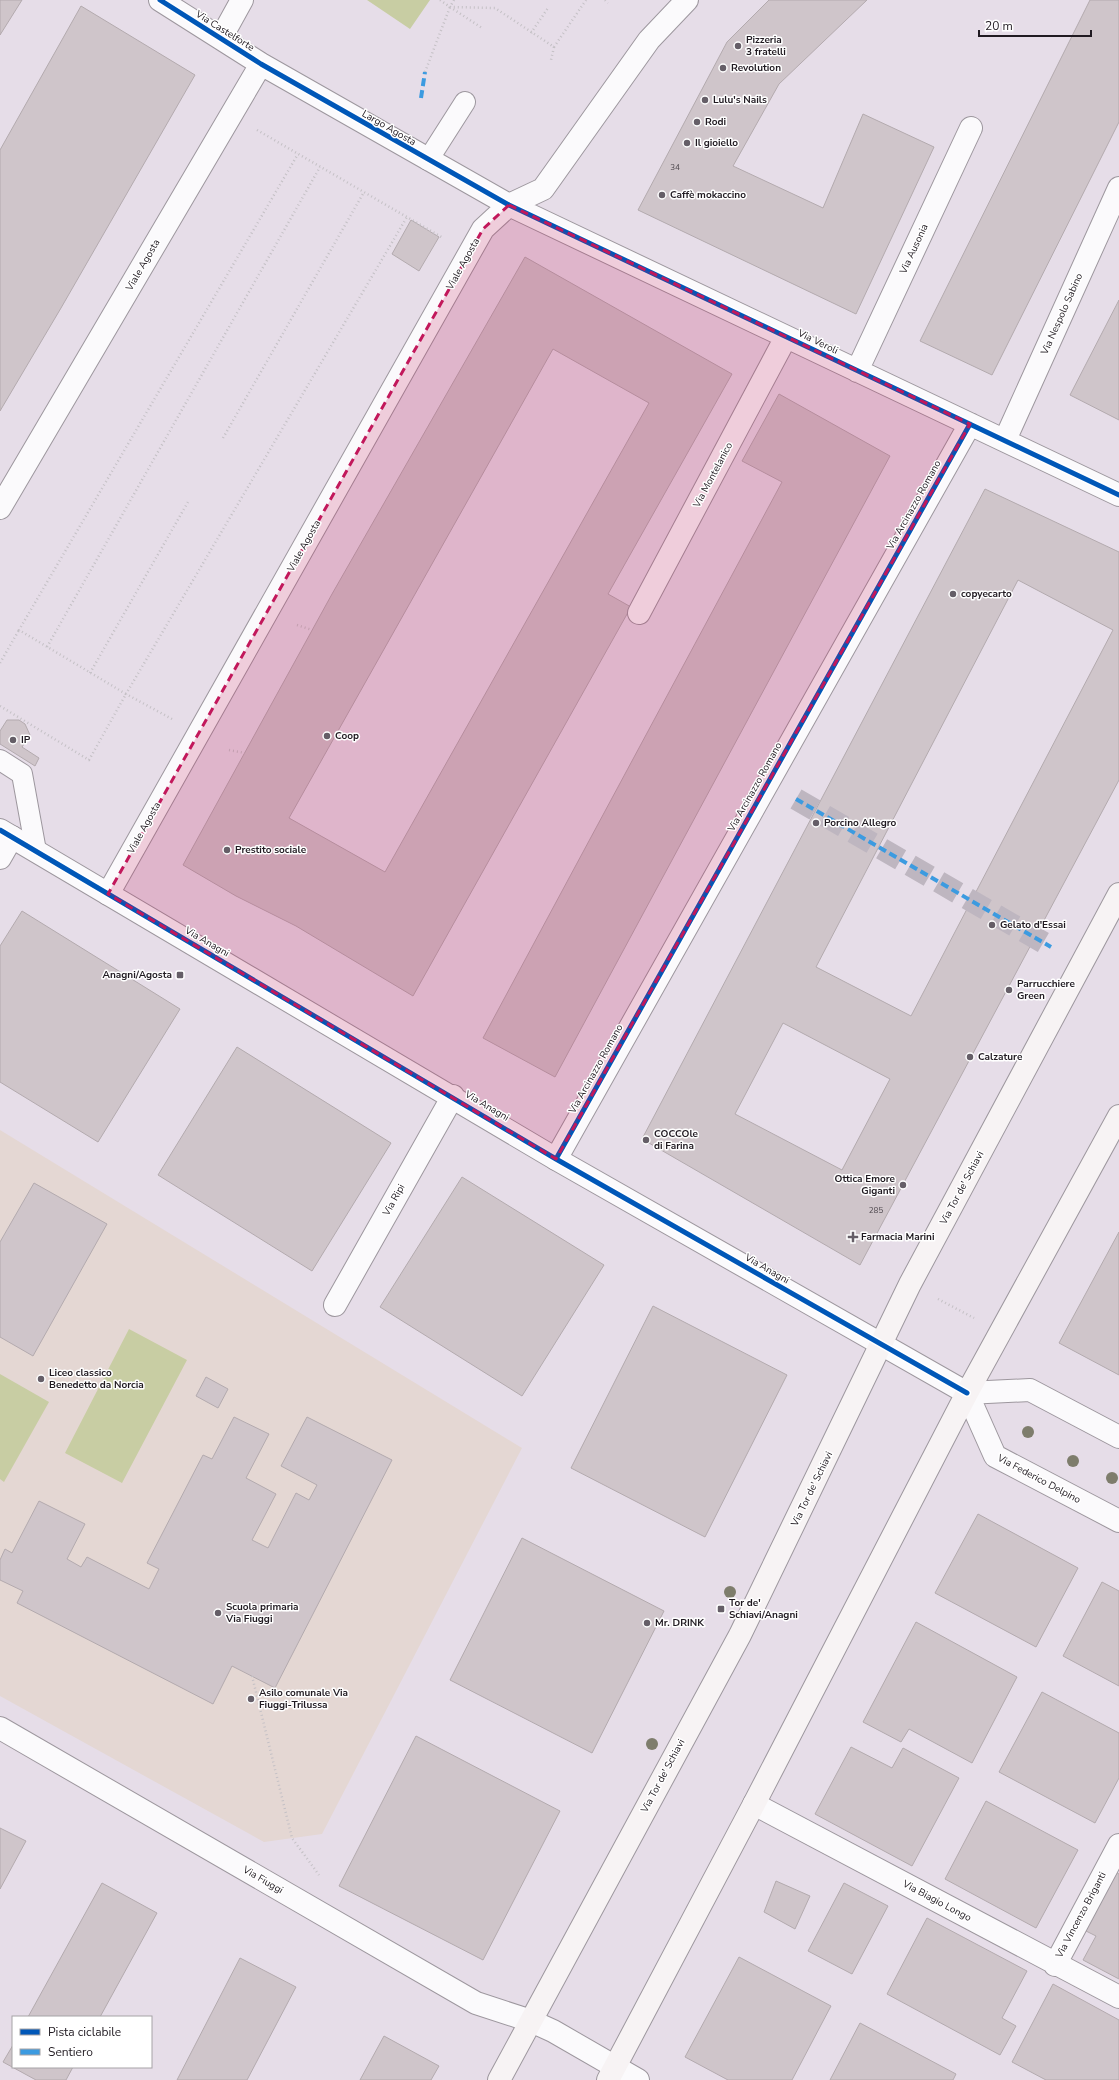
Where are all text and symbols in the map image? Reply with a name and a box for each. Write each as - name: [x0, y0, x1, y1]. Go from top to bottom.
- street label: Via Castelforte: [192, 7, 257, 55]
- scale bar: [979, 12, 1091, 38]
- text: 20 m: [985, 18, 1013, 34]
- place label: Pizzeria 3 fratelli: [746, 33, 786, 59]
- marker: Pizzeria 3 fratelli: [733, 41, 743, 51]
- place label: Revolution: [731, 61, 781, 75]
- marker: Revolution: [718, 63, 728, 73]
- place label: Lulu's Nails: [713, 93, 767, 107]
- marker: Lulu's Nails: [700, 95, 710, 105]
- street label: Largo Agosta: [359, 107, 419, 149]
- place label: Rodi: [705, 115, 726, 129]
- marker: Rodi: [692, 117, 702, 127]
- place label: Il gioiello: [695, 136, 738, 150]
- marker: Il gioiello: [682, 138, 692, 148]
- house number: 34: [670, 162, 680, 173]
- place label: Caffè mokaccino: [670, 188, 746, 202]
- marker: Caffè mokaccino: [657, 190, 667, 200]
- street label: Via Ausonia: [896, 222, 932, 277]
- street label: Viale Agosta: [442, 235, 483, 293]
- street label: Viale Agosta: [122, 237, 163, 294]
- street label: Via Nespolo Sabino: [1037, 271, 1086, 358]
- street label: Via Veroli: [795, 326, 840, 358]
- street label: Via Montelanico: [689, 440, 736, 511]
- street label: Via Arcinazzo Romano: [883, 457, 945, 553]
- street label: Viale Agosta: [283, 517, 324, 575]
- place label: copyecarto: [961, 587, 1012, 601]
- marker: copyecarto: [948, 589, 958, 599]
- place label: Coop: [335, 729, 359, 743]
- marker: Coop: [322, 731, 332, 741]
- place label: IP: [21, 733, 31, 747]
- marker: IP: [8, 735, 18, 745]
- street label: Via Arcinazzo Romano: [724, 739, 786, 835]
- street label: Viale Agosta: [123, 799, 164, 857]
- place label: Porcino Allegro: [824, 816, 897, 830]
- marker: Porcino Allegro: [811, 818, 821, 828]
- place label: Prestito sociale: [235, 843, 307, 857]
- marker: Prestito sociale: [222, 845, 232, 855]
- place label: Gelato d'Essai: [1000, 918, 1066, 932]
- marker: Gelato d'Essai: [987, 920, 997, 930]
- street label: Via Anagni: [181, 923, 232, 960]
- place label: Anagni/Agosta: [103, 968, 172, 982]
- marker: Anagni/Agosta: [175, 970, 185, 980]
- place label: Parrucchiere Green: [1017, 977, 1075, 1003]
- marker: Parrucchiere Green: [1004, 985, 1014, 995]
- street label: Via Arcinazzo Romano: [565, 1021, 627, 1117]
- place label: Calzature: [978, 1050, 1023, 1064]
- marker: Calzature: [965, 1052, 975, 1062]
- street label: Via Anagni: [461, 1087, 512, 1125]
- place label: COCCOle di Farina: [654, 1127, 699, 1153]
- marker: COCCOle di Farina: [641, 1135, 651, 1145]
- street label: Via Tor de' Schiavi: [936, 1149, 987, 1228]
- place label: Ottica Emore Giganti: [835, 1172, 896, 1198]
- marker: Ottica Emore Giganti: [898, 1180, 908, 1190]
- street label: Via Ripi: [379, 1182, 408, 1219]
- house number: 285: [869, 1205, 883, 1216]
- place label: Farmacia Marini: [861, 1230, 935, 1244]
- marker: Farmacia Marini: [848, 1232, 858, 1242]
- street label: Via Anagni: [741, 1250, 792, 1287]
- place label: Liceo classico Benedetto da Norcia: [49, 1366, 144, 1392]
- marker: Liceo classico Benedetto da Norcia: [36, 1374, 46, 1384]
- street label: Via Tor de' Schiavi: [787, 1449, 836, 1530]
- street label: Via Federico Delpino: [994, 1451, 1084, 1507]
- place label: Tor de' Schiavi/Anagni: [729, 1596, 798, 1622]
- place label: Scuola primaria Via Fiuggi: [225, 1600, 299, 1626]
- marker: Tor de' Schiavi/Anagni: [716, 1604, 726, 1614]
- marker: Scuola primaria Via Fiuggi: [213, 1608, 223, 1618]
- place label: Mr. DRINK: [655, 1616, 704, 1630]
- marker: Mr. DRINK: [642, 1618, 652, 1628]
- place label: Asilo comunale Via Fiuggi-Trilussa: [259, 1686, 348, 1712]
- marker: Asilo comunale Via Fiuggi-Trilussa: [246, 1694, 256, 1704]
- street label: Via Tor de' Schiavi: [637, 1737, 688, 1816]
- street label: Via Fiuggi: [239, 1862, 286, 1897]
- street label: Via Vincenzo Briganti: [1052, 1870, 1110, 1961]
- street label: Via Biagio Longo: [899, 1877, 974, 1925]
- legend: [12, 2016, 152, 2068]
- text: Pista ciclabile: [48, 2024, 121, 2040]
- text: Sentiero: [48, 2044, 93, 2060]

